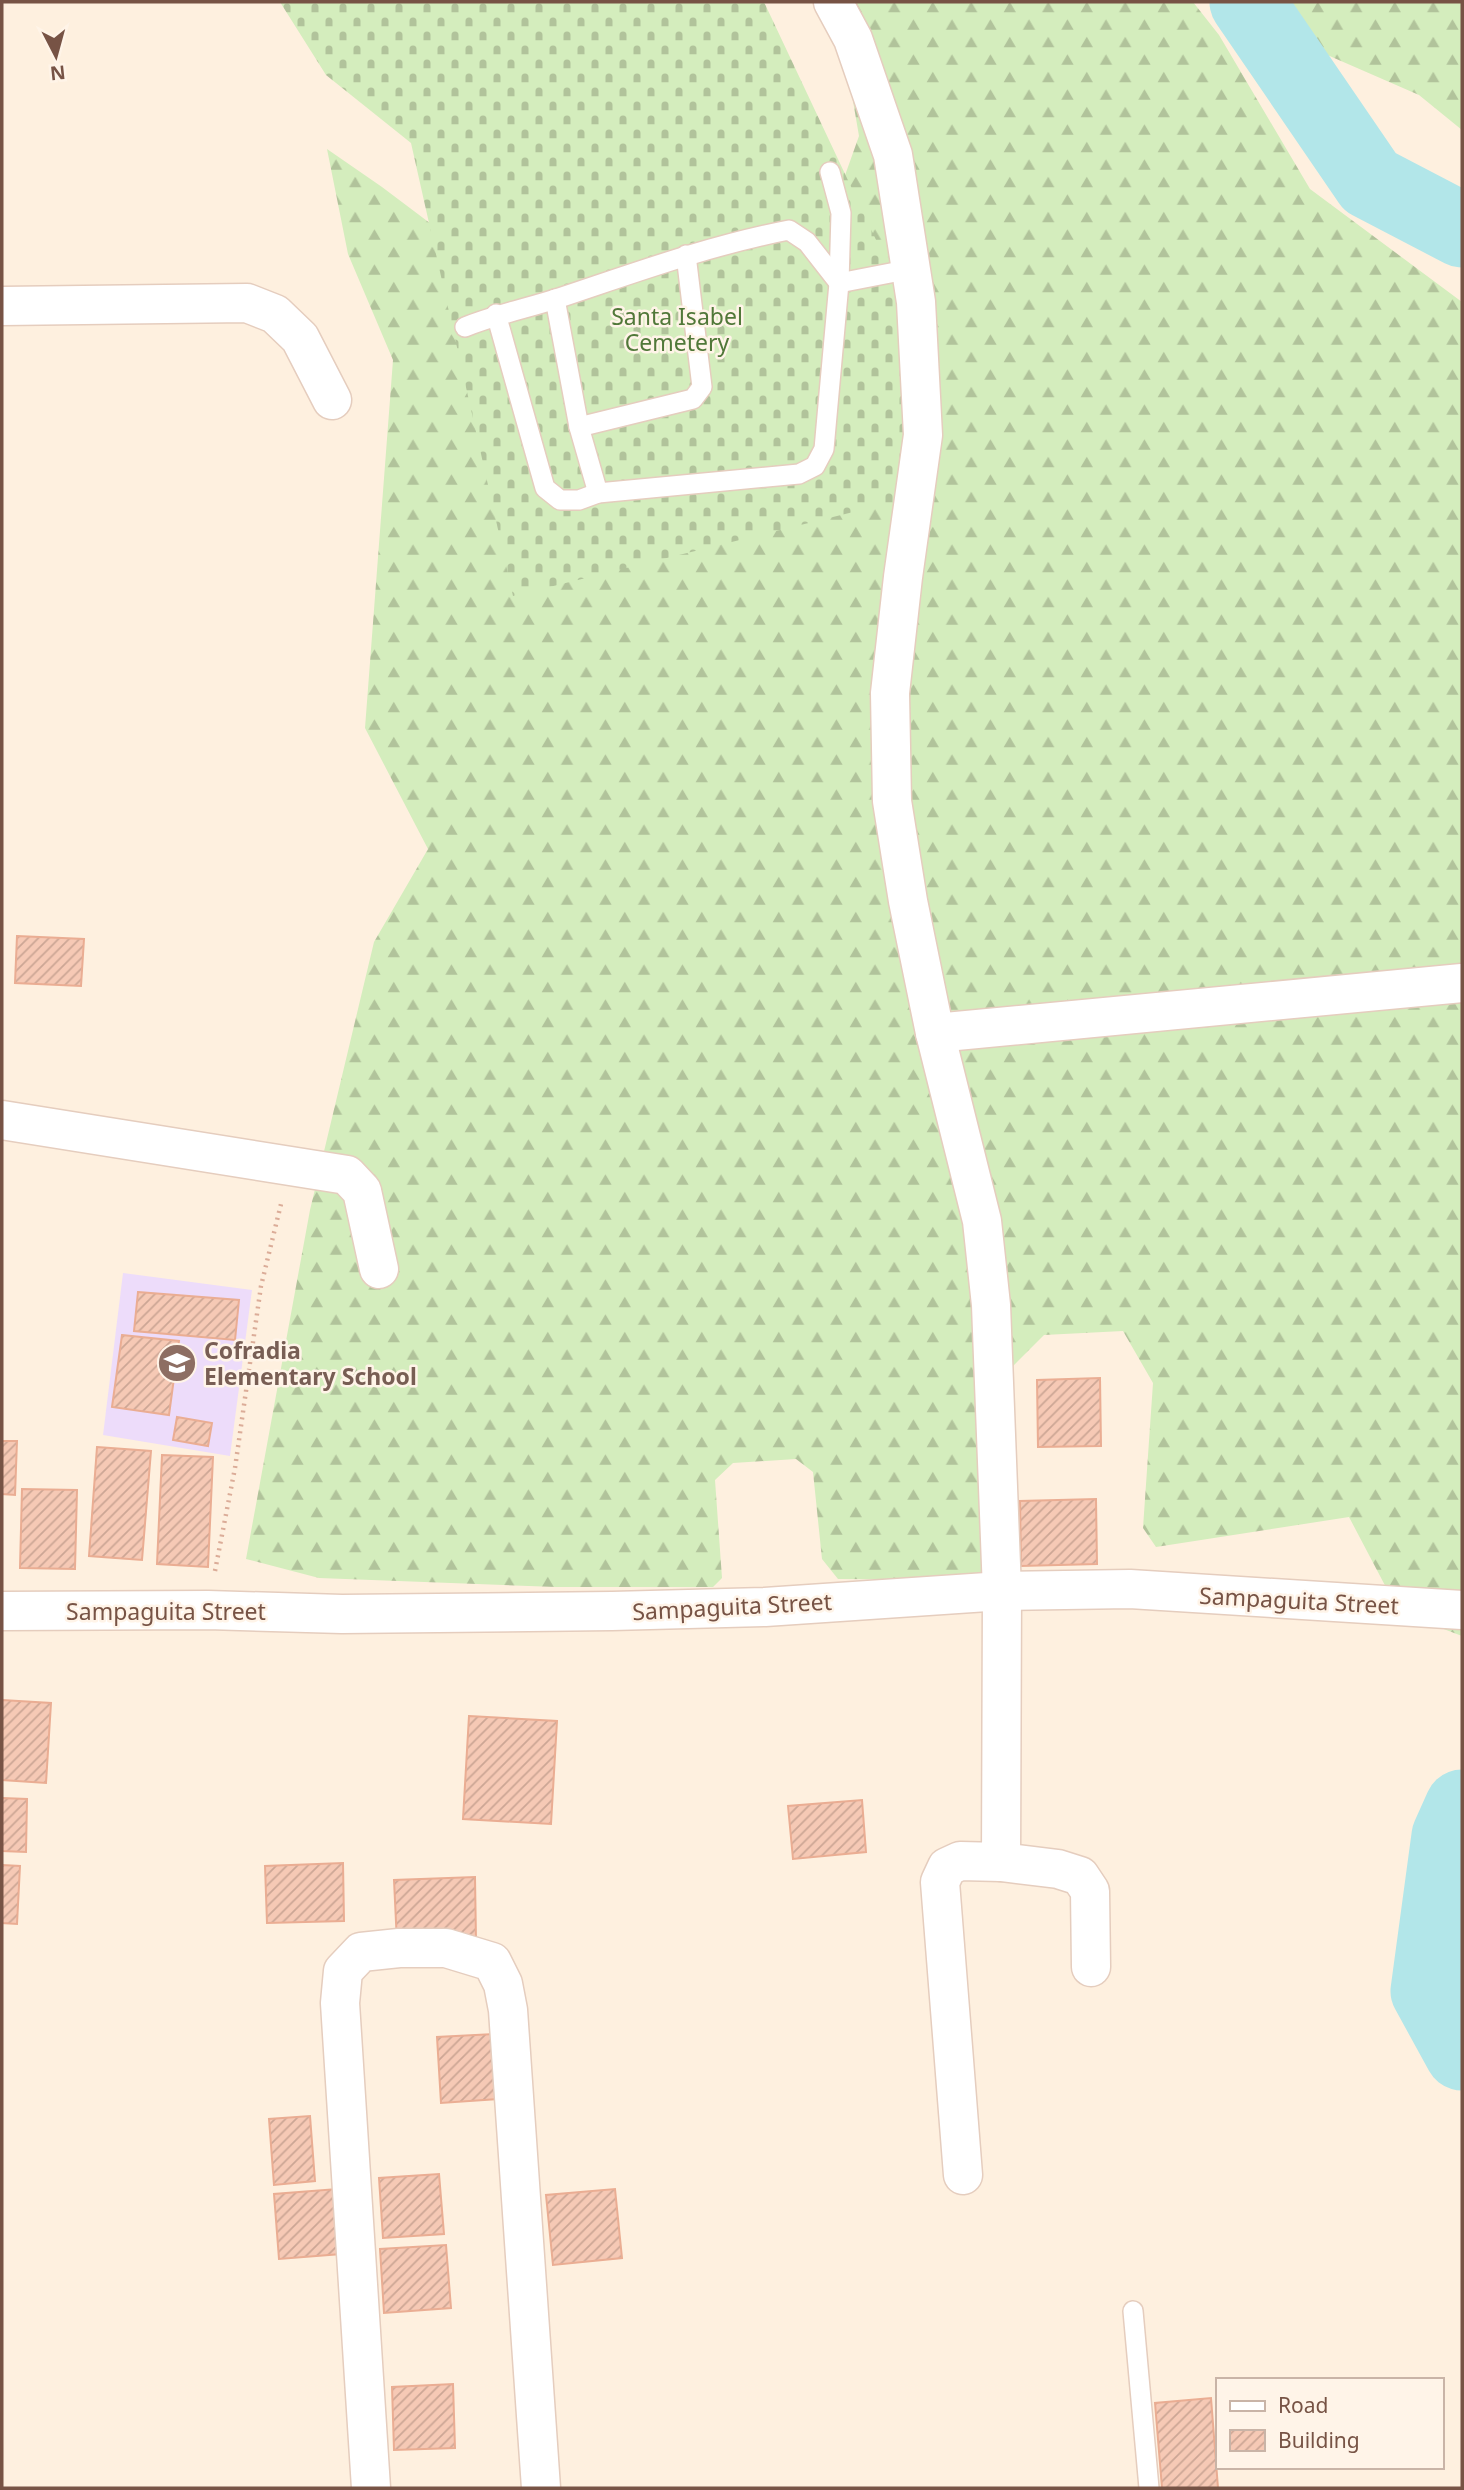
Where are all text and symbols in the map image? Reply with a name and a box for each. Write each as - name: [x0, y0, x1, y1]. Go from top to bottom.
- north arrow: [21, 21, 91, 91]
- text: N: [49, 59, 67, 87]
- park label: Santa Isabel Cemetery: [611, 300, 743, 358]
- place label: Cofradia Elementary School: [204, 1334, 417, 1392]
- school or university icon: Cofradia Elementary School: [156, 1342, 198, 1384]
- street label: Sampaguita Street: [1198, 1579, 1400, 1621]
- street label: Sampaguita Street: [631, 1585, 833, 1627]
- street label: Sampaguita Street: [66, 1595, 266, 1627]
- legend: [1216, 2378, 1443, 2469]
- text: Road: [1278, 2391, 1328, 2419]
- text: Building: [1278, 2426, 1360, 2454]

